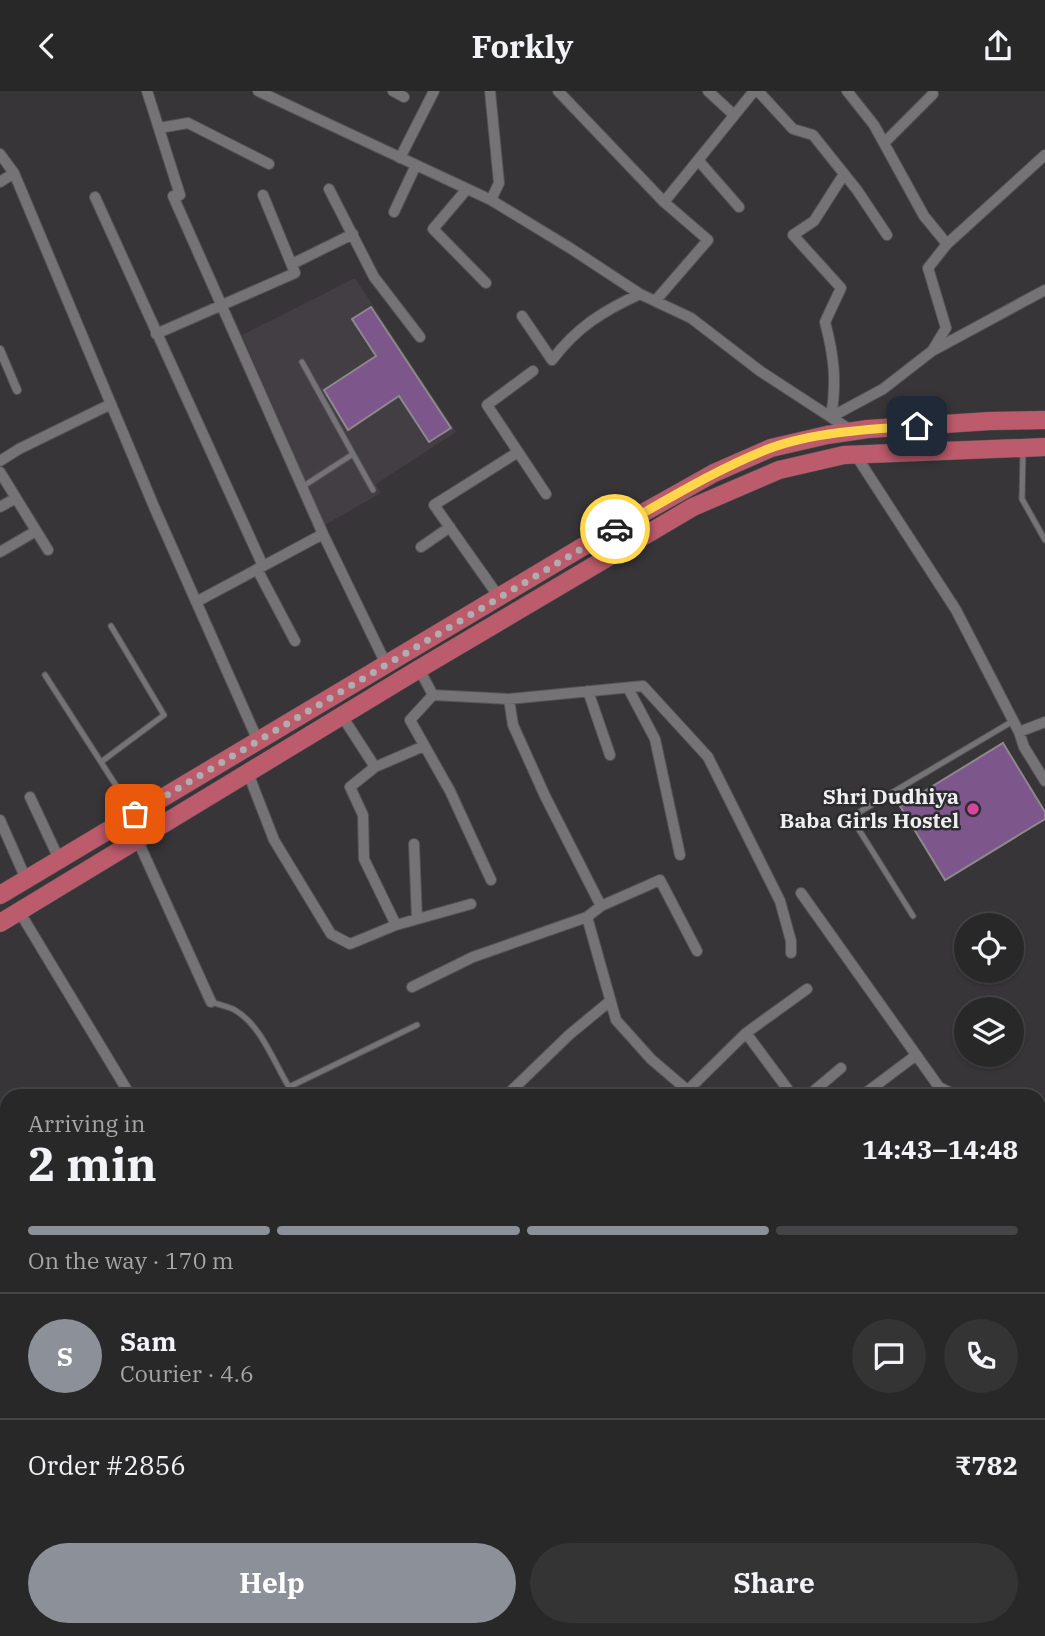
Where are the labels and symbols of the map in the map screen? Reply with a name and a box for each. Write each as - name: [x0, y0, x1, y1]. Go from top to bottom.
- pin: [887, 396, 947, 456]
- courier: [580, 494, 650, 564]
- place label: Shri Dudhiya Baba Girls Hostel: [780, 782, 959, 834]
- pin: [105, 784, 165, 844]
- marker: Shri Dudhiya Baba Girls Hostel: [965, 801, 981, 817]

